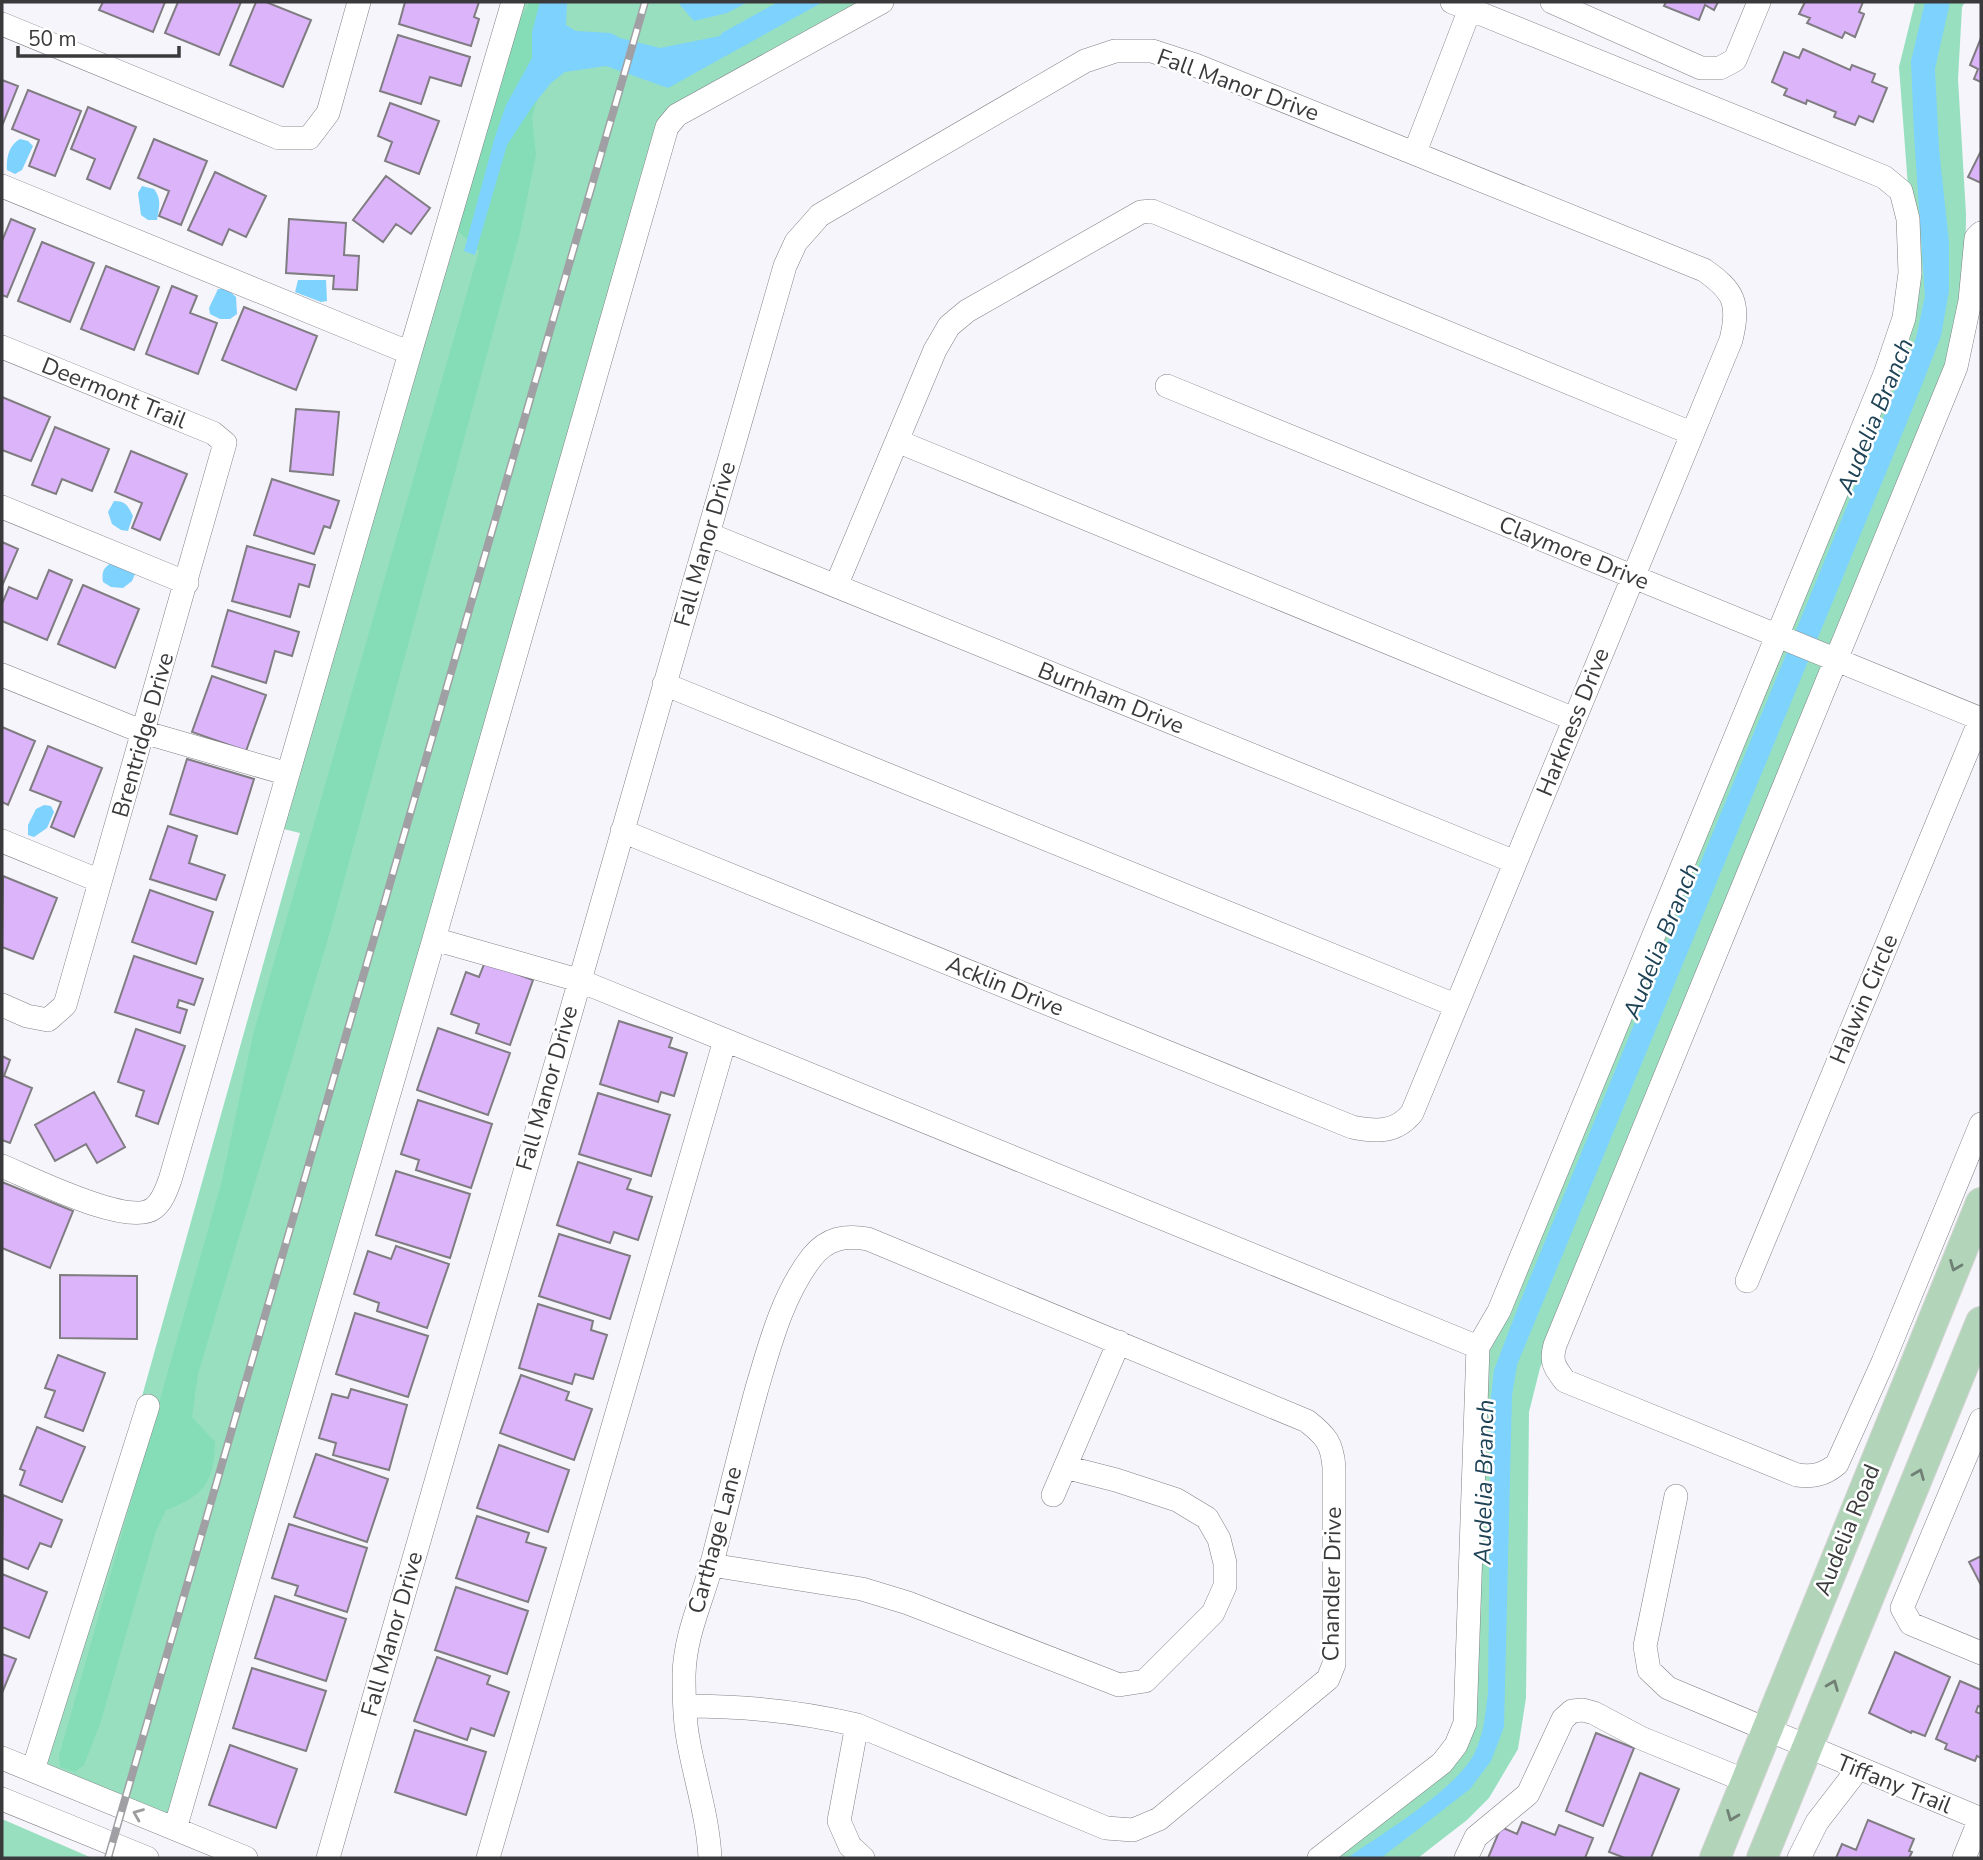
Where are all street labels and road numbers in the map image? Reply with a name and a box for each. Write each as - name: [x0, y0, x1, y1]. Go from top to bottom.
- street label: Fall Manor Drive: [1153, 41, 1323, 129]
- street label: Deermont Trail: [37, 350, 191, 436]
- street label: Fall Manor Drive: [667, 458, 743, 630]
- street label: Claymore Drive: [1494, 509, 1654, 597]
- street label: Harkness Drive: [1529, 643, 1617, 801]
- street label: Brentridge Drive: [105, 649, 181, 821]
- street label: Burnham Drive: [1033, 655, 1189, 741]
- street label: Halwin Circle: [1823, 929, 1905, 1069]
- street label: Acklin Drive: [941, 948, 1069, 1024]
- street label: Fall Manor Drive: [509, 1002, 585, 1174]
- street label: Audelia Road: [1807, 1460, 1887, 1600]
- street label: Carthage Lane: [680, 1463, 750, 1617]
- street label: Chandler Drive: [1315, 1506, 1349, 1662]
- street label: Fall Manor Drive: [354, 1548, 430, 1720]
- street label: Tiffany Trail: [1832, 1747, 1956, 1821]

